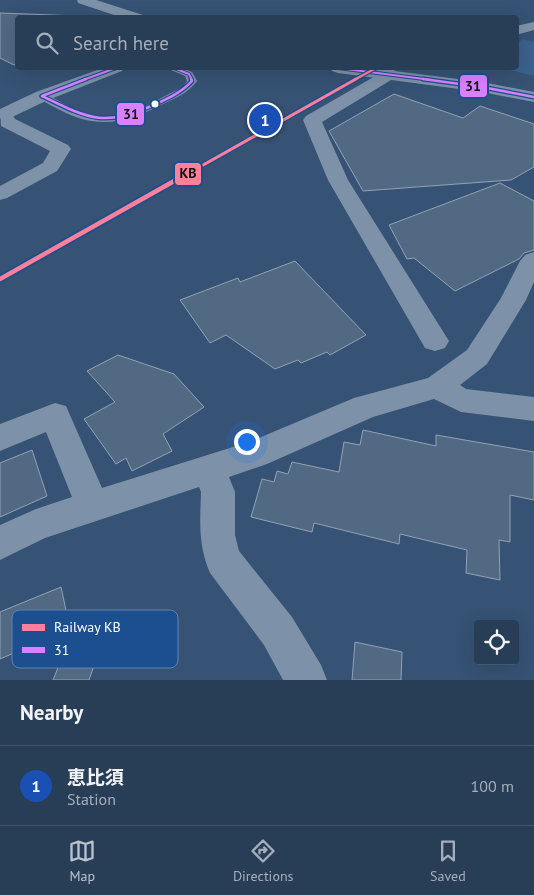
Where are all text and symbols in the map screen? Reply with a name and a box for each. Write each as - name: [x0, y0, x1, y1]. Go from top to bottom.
- search box: [15, 15, 519, 70]
- icon: search: [33, 29, 61, 57]
- text: Search here: [73, 31, 169, 55]
- line badge: 31: [459, 74, 488, 98]
- text: 31: [465, 77, 481, 95]
- unlabelled marker: [150, 99, 160, 109]
- pin: 1: [249, 101, 281, 139]
- line badge: 31: [116, 102, 145, 126]
- text: 31: [123, 105, 139, 123]
- line badge: KB: [174, 162, 202, 186]
- text: KB: [180, 164, 196, 182]
- your location: [234, 429, 260, 455]
- legend: [12, 610, 178, 668]
- text: Railway KB: [54, 618, 121, 636]
- map controls: [474, 620, 519, 665]
- button: locate: [474, 620, 519, 665]
- text: 31: [54, 641, 69, 659]
- text: Nearby: [20, 699, 83, 726]
- text: 恵比須: [67, 765, 124, 789]
- text: 1: [31, 776, 41, 796]
- text: 100 m: [471, 776, 514, 796]
- text: Station: [67, 789, 116, 809]
- tab: Map: [68, 837, 96, 885]
- tab: Directions: [233, 837, 293, 885]
- tab: Saved: [430, 837, 466, 885]

